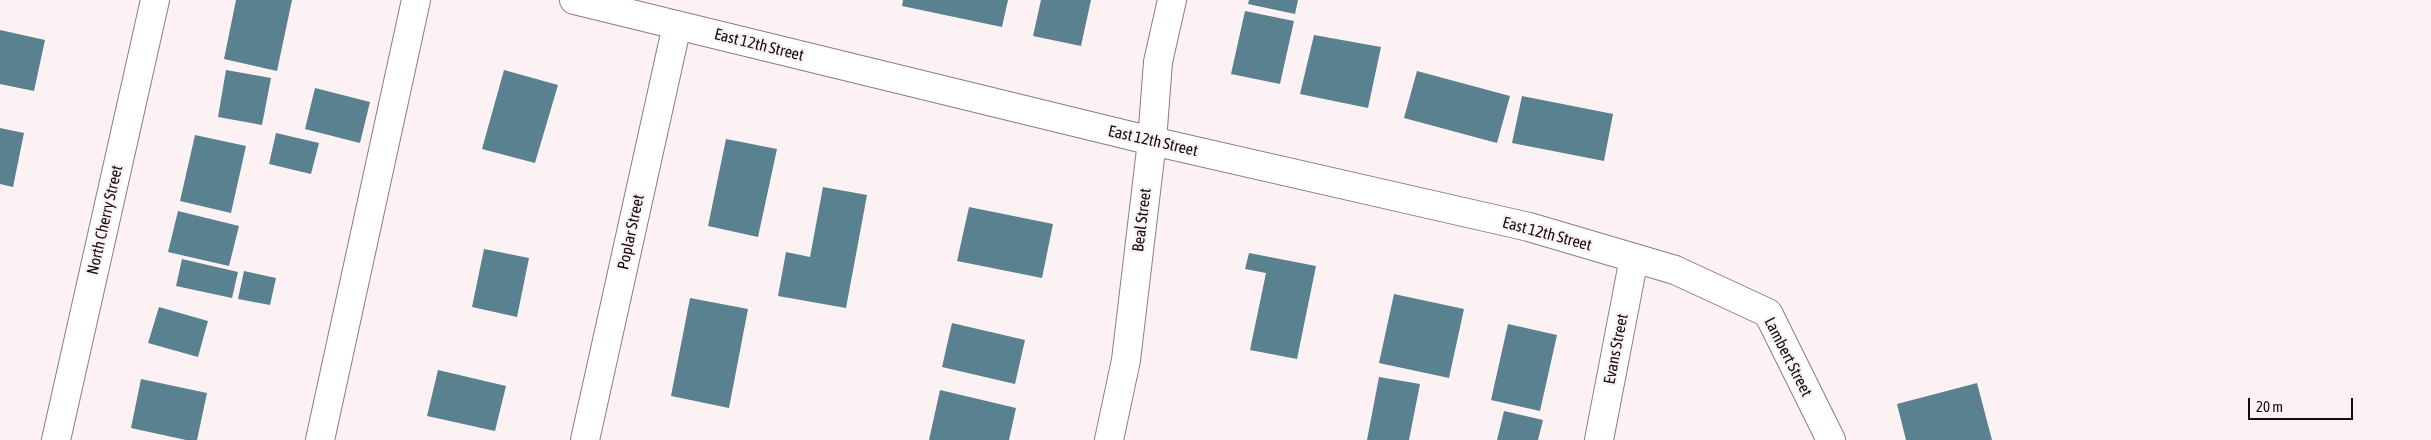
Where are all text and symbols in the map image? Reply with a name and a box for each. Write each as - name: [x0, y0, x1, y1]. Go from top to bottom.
- street label: East 12th Street: [712, 25, 806, 65]
- street label: East 12th Street: [1106, 121, 1200, 161]
- street label: North Cherry Street: [83, 163, 127, 277]
- street label: Beal Street: [1129, 187, 1155, 253]
- street label: Poplar Street: [614, 193, 648, 271]
- street label: East 12th Street: [1500, 213, 1594, 255]
- street label: Evans Street: [1600, 312, 1632, 386]
- street label: Lambert Street: [1760, 314, 1816, 400]
- scale bar: [2251, 388, 2356, 420]
- text: 20 m: [2256, 398, 2283, 415]

